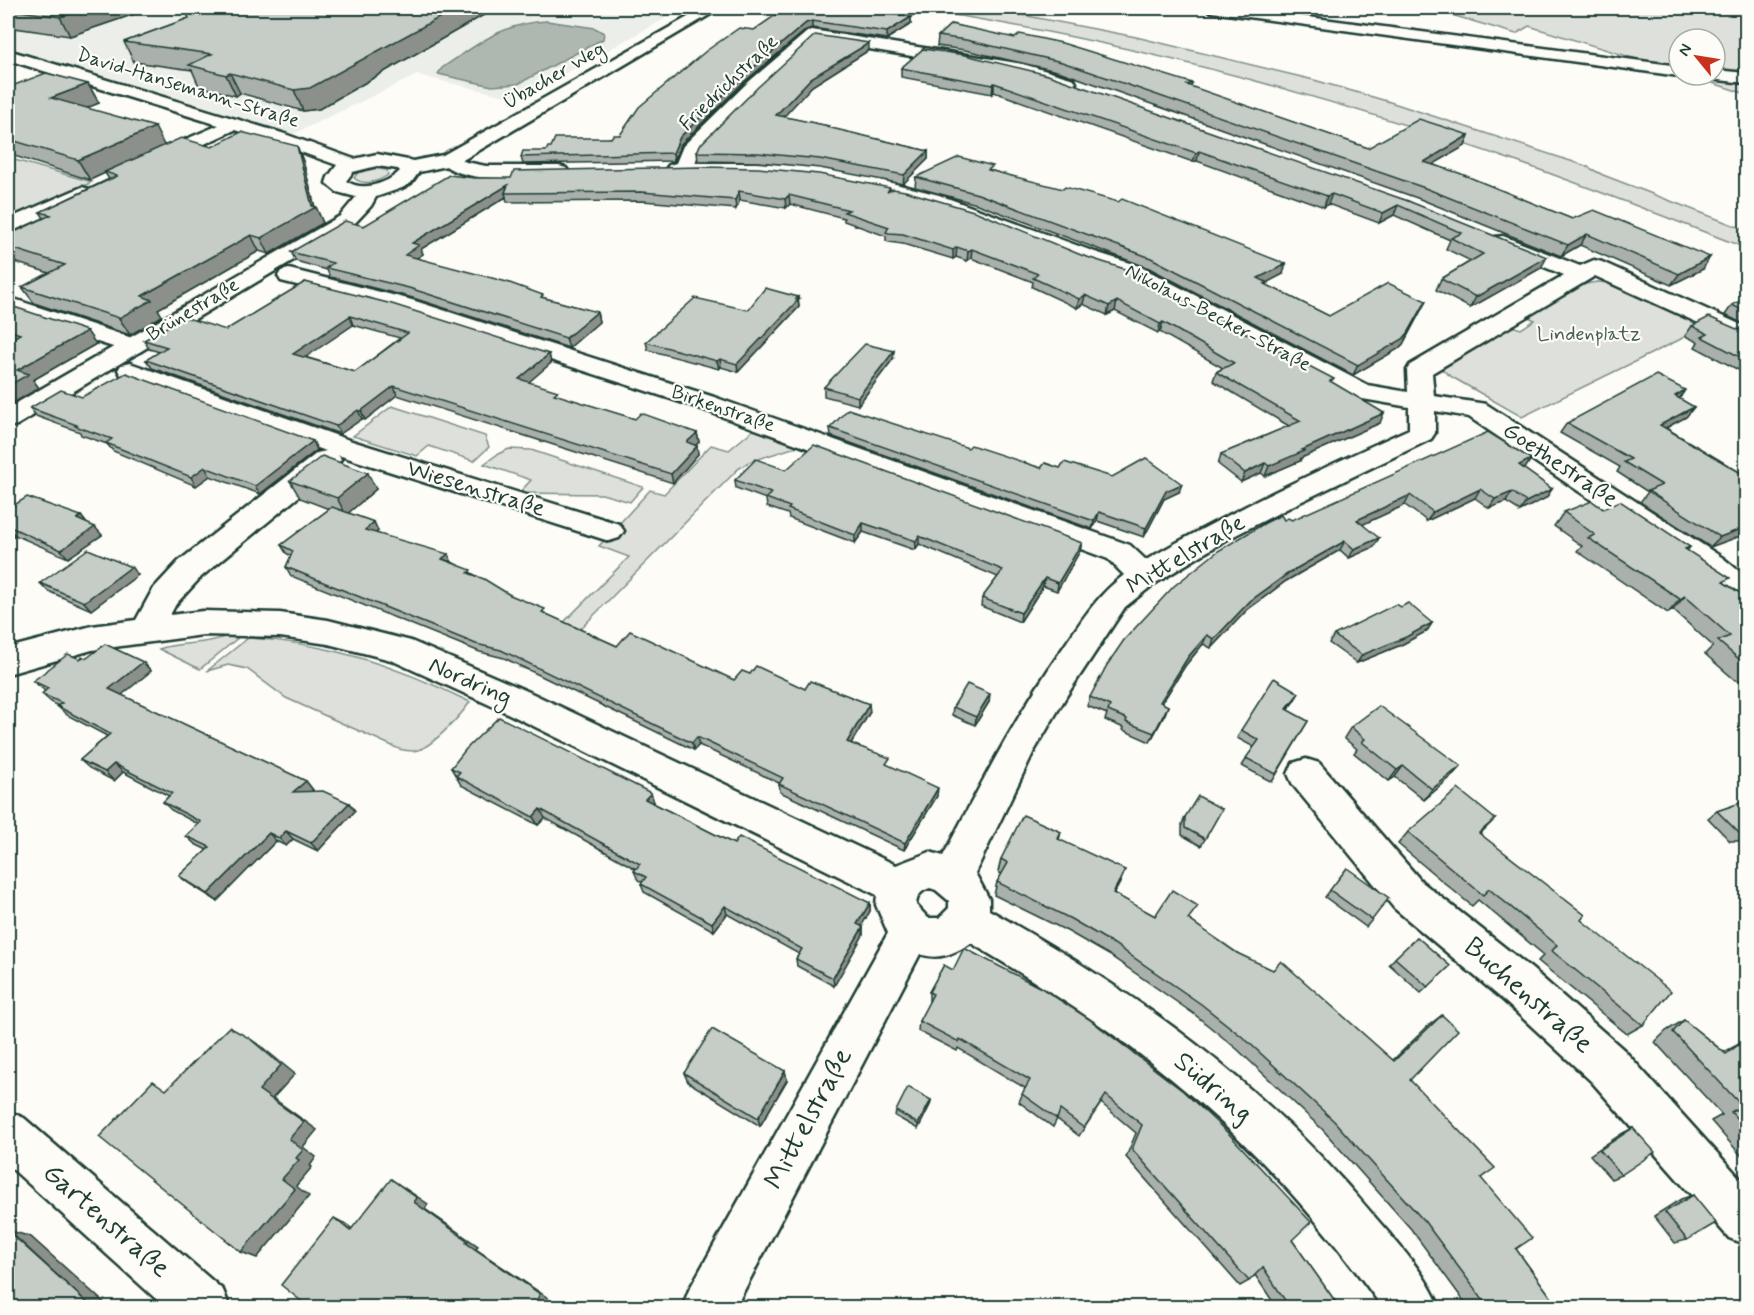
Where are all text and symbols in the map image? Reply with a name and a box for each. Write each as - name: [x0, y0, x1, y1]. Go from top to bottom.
- north arrow: [1667, 27, 1727, 87]
- street label: Friedrichstraße: [673, 29, 785, 137]
- street label: Übacher Weg: [498, 36, 611, 117]
- text: N: [1674, 40, 1697, 60]
- street label: David-Hansemann-Straße: [73, 41, 303, 135]
- street label: Nikolaus-Becker-Straße: [1120, 258, 1316, 379]
- street label: Brünestraße: [142, 272, 244, 348]
- park label: Lindenplatz: [1537, 321, 1641, 348]
- street label: Birkenstraße: [668, 379, 779, 439]
- street label: Goethestraße: [1496, 415, 1624, 515]
- street label: Wiesenstraße: [403, 453, 549, 525]
- street label: Mittelstraße: [1121, 507, 1251, 603]
- street label: Nordring: [423, 650, 516, 716]
- street label: Buchenstraße: [1455, 929, 1601, 1063]
- street label: Mittelstraße: [756, 1042, 862, 1196]
- street label: Südring: [1165, 1044, 1261, 1132]
- street label: Gartenstraße: [34, 1155, 178, 1287]

